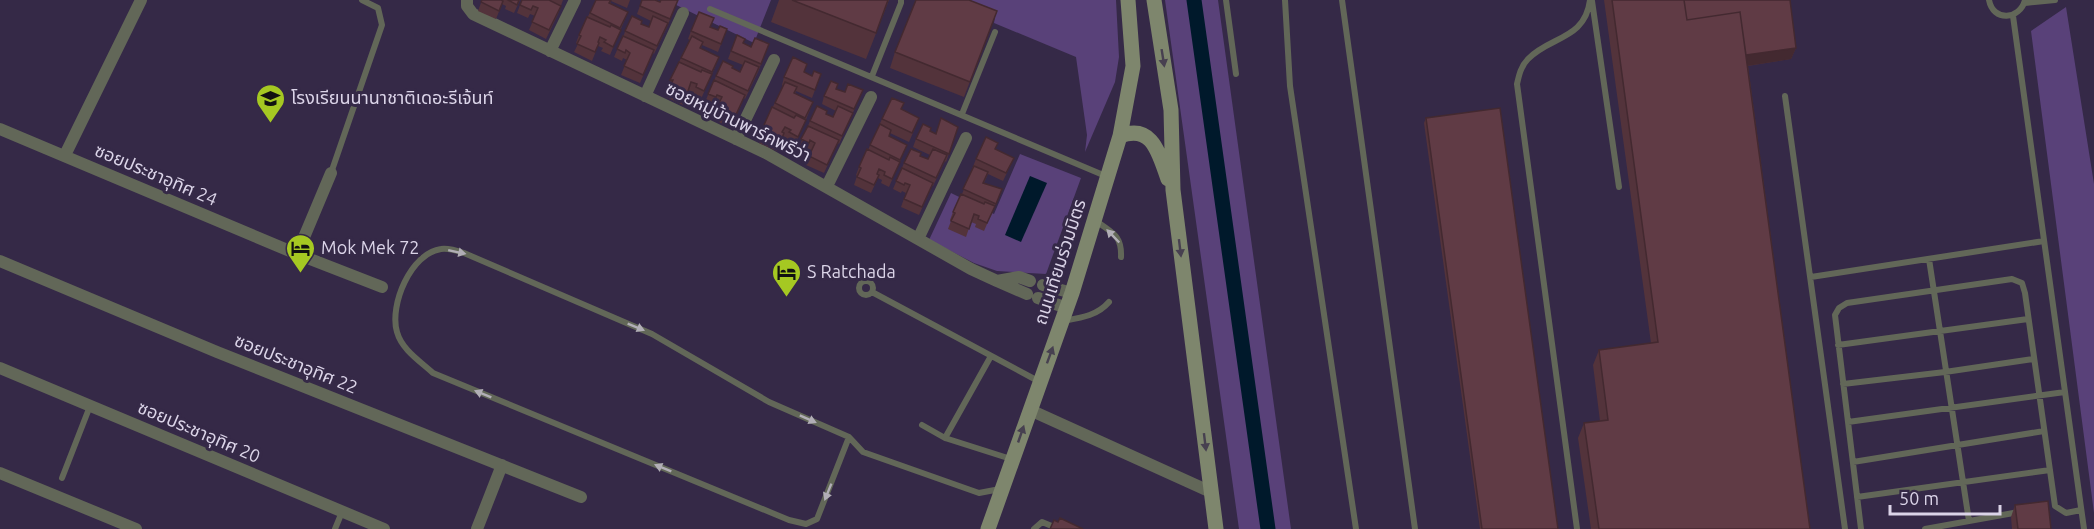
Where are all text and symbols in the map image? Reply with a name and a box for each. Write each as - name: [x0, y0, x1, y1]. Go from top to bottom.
- one-way arrow: [1158, 48, 1167, 67]
- street label: ซอยหมู่บ้านพาร์คพรีว่า: [661, 77, 814, 168]
- school or university icon: โรงเรียนนานาชาติเดอะรีเจ้นท์: [254, 82, 286, 124]
- place label: โรงเรียนนานาชาติเดอะรีเจ้นท์: [291, 87, 494, 107]
- street label: ซอยประชาอุทิศ 24: [91, 139, 221, 211]
- street label: ถนนเทียมร่วมมิตร: [1029, 196, 1089, 327]
- one-way arrow: [1106, 228, 1120, 243]
- hotel icon: Mok Mek 72: [284, 232, 316, 274]
- place label: Mok Mek 72: [321, 237, 419, 257]
- one-way arrow: [1176, 239, 1185, 258]
- one-way arrow: [447, 247, 466, 257]
- hotel icon: S Ratchada: [770, 256, 802, 298]
- place label: S Ratchada: [807, 261, 896, 281]
- one-way arrow: [627, 323, 645, 332]
- street label: ซอยประชาอุทิศ 22: [231, 329, 361, 399]
- one-way arrow: [1045, 346, 1055, 364]
- one-way arrow: [474, 389, 492, 398]
- street label: ซอยประชาอุทิศ 20: [134, 396, 264, 468]
- one-way arrow: [799, 415, 817, 424]
- one-way arrow: [1017, 425, 1027, 443]
- one-way arrow: [1200, 432, 1209, 451]
- one-way arrow: [654, 463, 672, 473]
- scale bar: [1890, 478, 2000, 516]
- one-way arrow: [823, 483, 833, 501]
- text: 50 m: [1899, 488, 1939, 508]

